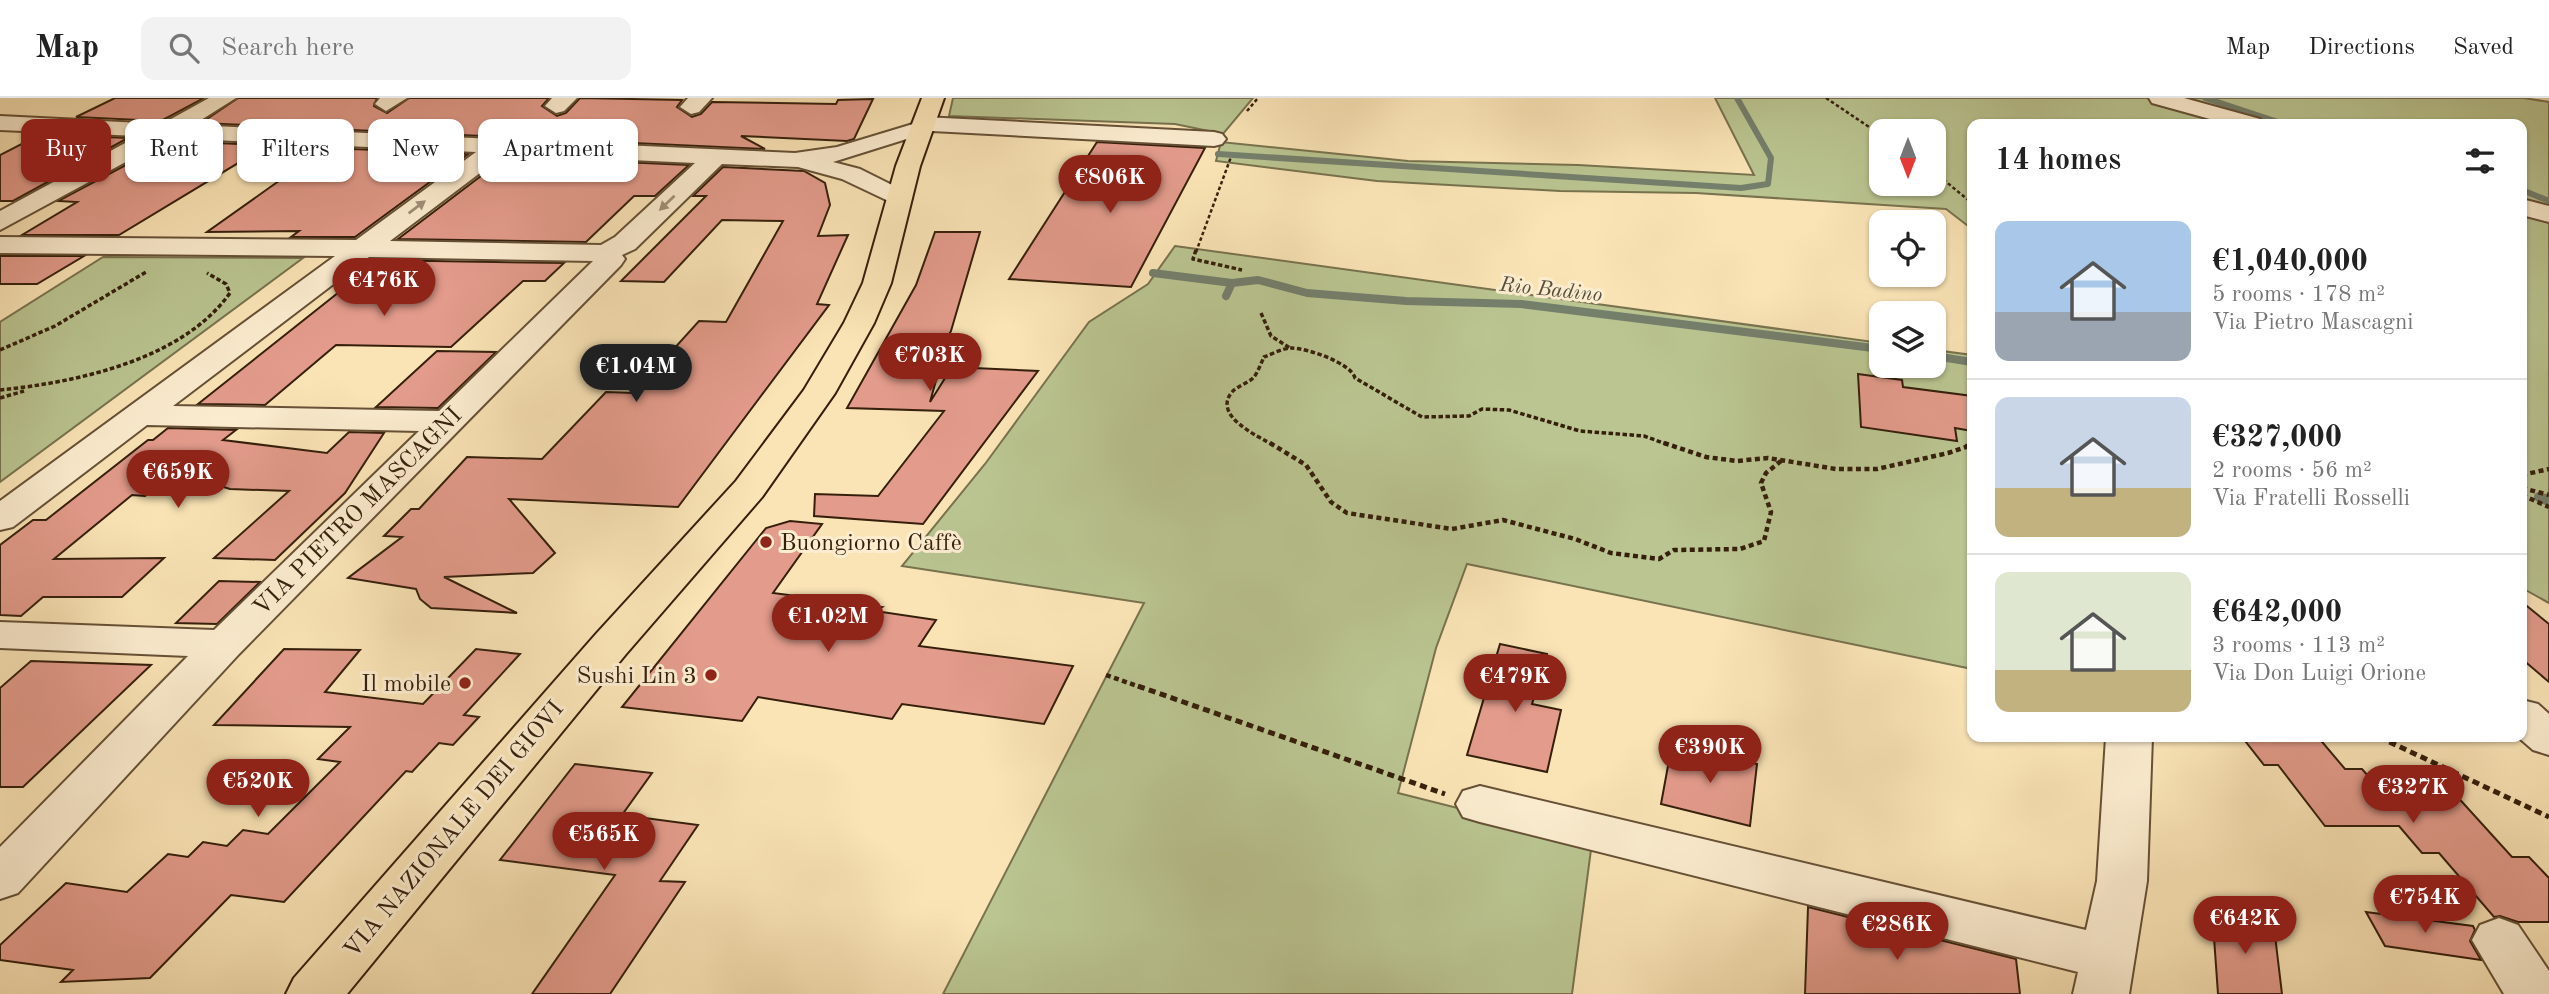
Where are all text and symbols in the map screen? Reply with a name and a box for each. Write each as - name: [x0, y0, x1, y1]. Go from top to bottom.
- search box: [141, 17, 631, 80]
- icon: search: [165, 29, 203, 67]
- text: Map: [35, 32, 99, 65]
- text: Search here: [221, 35, 354, 61]
- text: Map: [2226, 36, 2270, 60]
- text: Directions: [2308, 36, 2415, 60]
- text: Saved: [2453, 36, 2514, 60]
- chip: Buy: [21, 119, 111, 182]
- chip: Rent: [125, 119, 223, 182]
- chip: Filters: [237, 119, 354, 182]
- chip: New: [368, 119, 464, 182]
- chip: Apartment: [478, 119, 638, 182]
- north arrow: [1869, 119, 1946, 196]
- map controls: [1869, 119, 1946, 378]
- icon: filters: [2461, 142, 2499, 180]
- text: 14 homes: [1995, 146, 2121, 176]
- pin: €806K: [1061, 156, 1159, 215]
- text: €806K: [1074, 166, 1146, 189]
- one-way arrow: [659, 195, 676, 211]
- one-way arrow: [408, 201, 426, 215]
- button: locate: [1869, 210, 1946, 287]
- text: €1,040,000: [2212, 247, 2368, 277]
- icon: home: [2051, 249, 2135, 333]
- pin: €476K: [335, 258, 433, 318]
- text: €476K: [348, 269, 420, 292]
- water label: Rio Badino: [1497, 275, 1603, 306]
- text: 5 rooms · 178 m²: [2212, 283, 2385, 306]
- button: layers: [1869, 301, 1946, 378]
- text: Via Pietro Mascagni: [2212, 311, 2414, 334]
- pin: €703K: [881, 334, 979, 393]
- pin: €1.04M: [579, 344, 693, 404]
- text: €703K: [894, 344, 966, 367]
- text: €1.04M: [596, 355, 676, 378]
- street label: VIA PIETRO MASCAGNI: [250, 404, 467, 621]
- text: €327,000: [2212, 423, 2342, 453]
- icon: home: [2051, 425, 2135, 509]
- pin: €659K: [129, 450, 227, 510]
- text: 2 rooms · 56 m²: [2212, 459, 2372, 482]
- text: €659K: [142, 461, 214, 484]
- text: Via Fratelli Rosselli: [2212, 487, 2410, 510]
- place label: Buongiorno Caffè: [780, 532, 962, 556]
- marker: Buongiorno Caffè: [758, 534, 774, 550]
- pin: €1.02M: [771, 594, 885, 654]
- text: €642,000: [2212, 598, 2342, 628]
- icon: home: [2051, 600, 2135, 684]
- text: €1.02M: [788, 605, 868, 628]
- text: 3 rooms · 113 m²: [2212, 634, 2385, 657]
- pin: €479K: [1466, 654, 1564, 714]
- text: Via Don Luigi Orione: [2212, 662, 2426, 685]
- place label: Sushi Lin 3: [576, 665, 697, 689]
- text: €479K: [1479, 665, 1551, 688]
- marker: Sushi Lin 3: [703, 667, 719, 683]
- place label: Il mobile: [361, 673, 451, 697]
- marker: Il mobile: [457, 675, 473, 691]
- street label: VIA NAZIONALE DEI GIOVI: [340, 697, 569, 963]
- pin: €390K: [1661, 726, 1759, 785]
- text: €390K: [1674, 736, 1746, 759]
- pin: €520K: [209, 760, 307, 819]
- pin: €327K: [2364, 766, 2462, 825]
- text: €520K: [222, 770, 294, 793]
- text: €327K: [2377, 776, 2449, 799]
- pin: €565K: [555, 812, 653, 872]
- text: €565K: [568, 823, 640, 846]
- pin: €754K: [2376, 876, 2474, 935]
- text: €754K: [2389, 886, 2461, 909]
- pin: €642K: [2196, 896, 2294, 956]
- pin: €286K: [1848, 902, 1946, 962]
- text: €642K: [2209, 907, 2281, 930]
- text: €286K: [1861, 913, 1933, 936]

